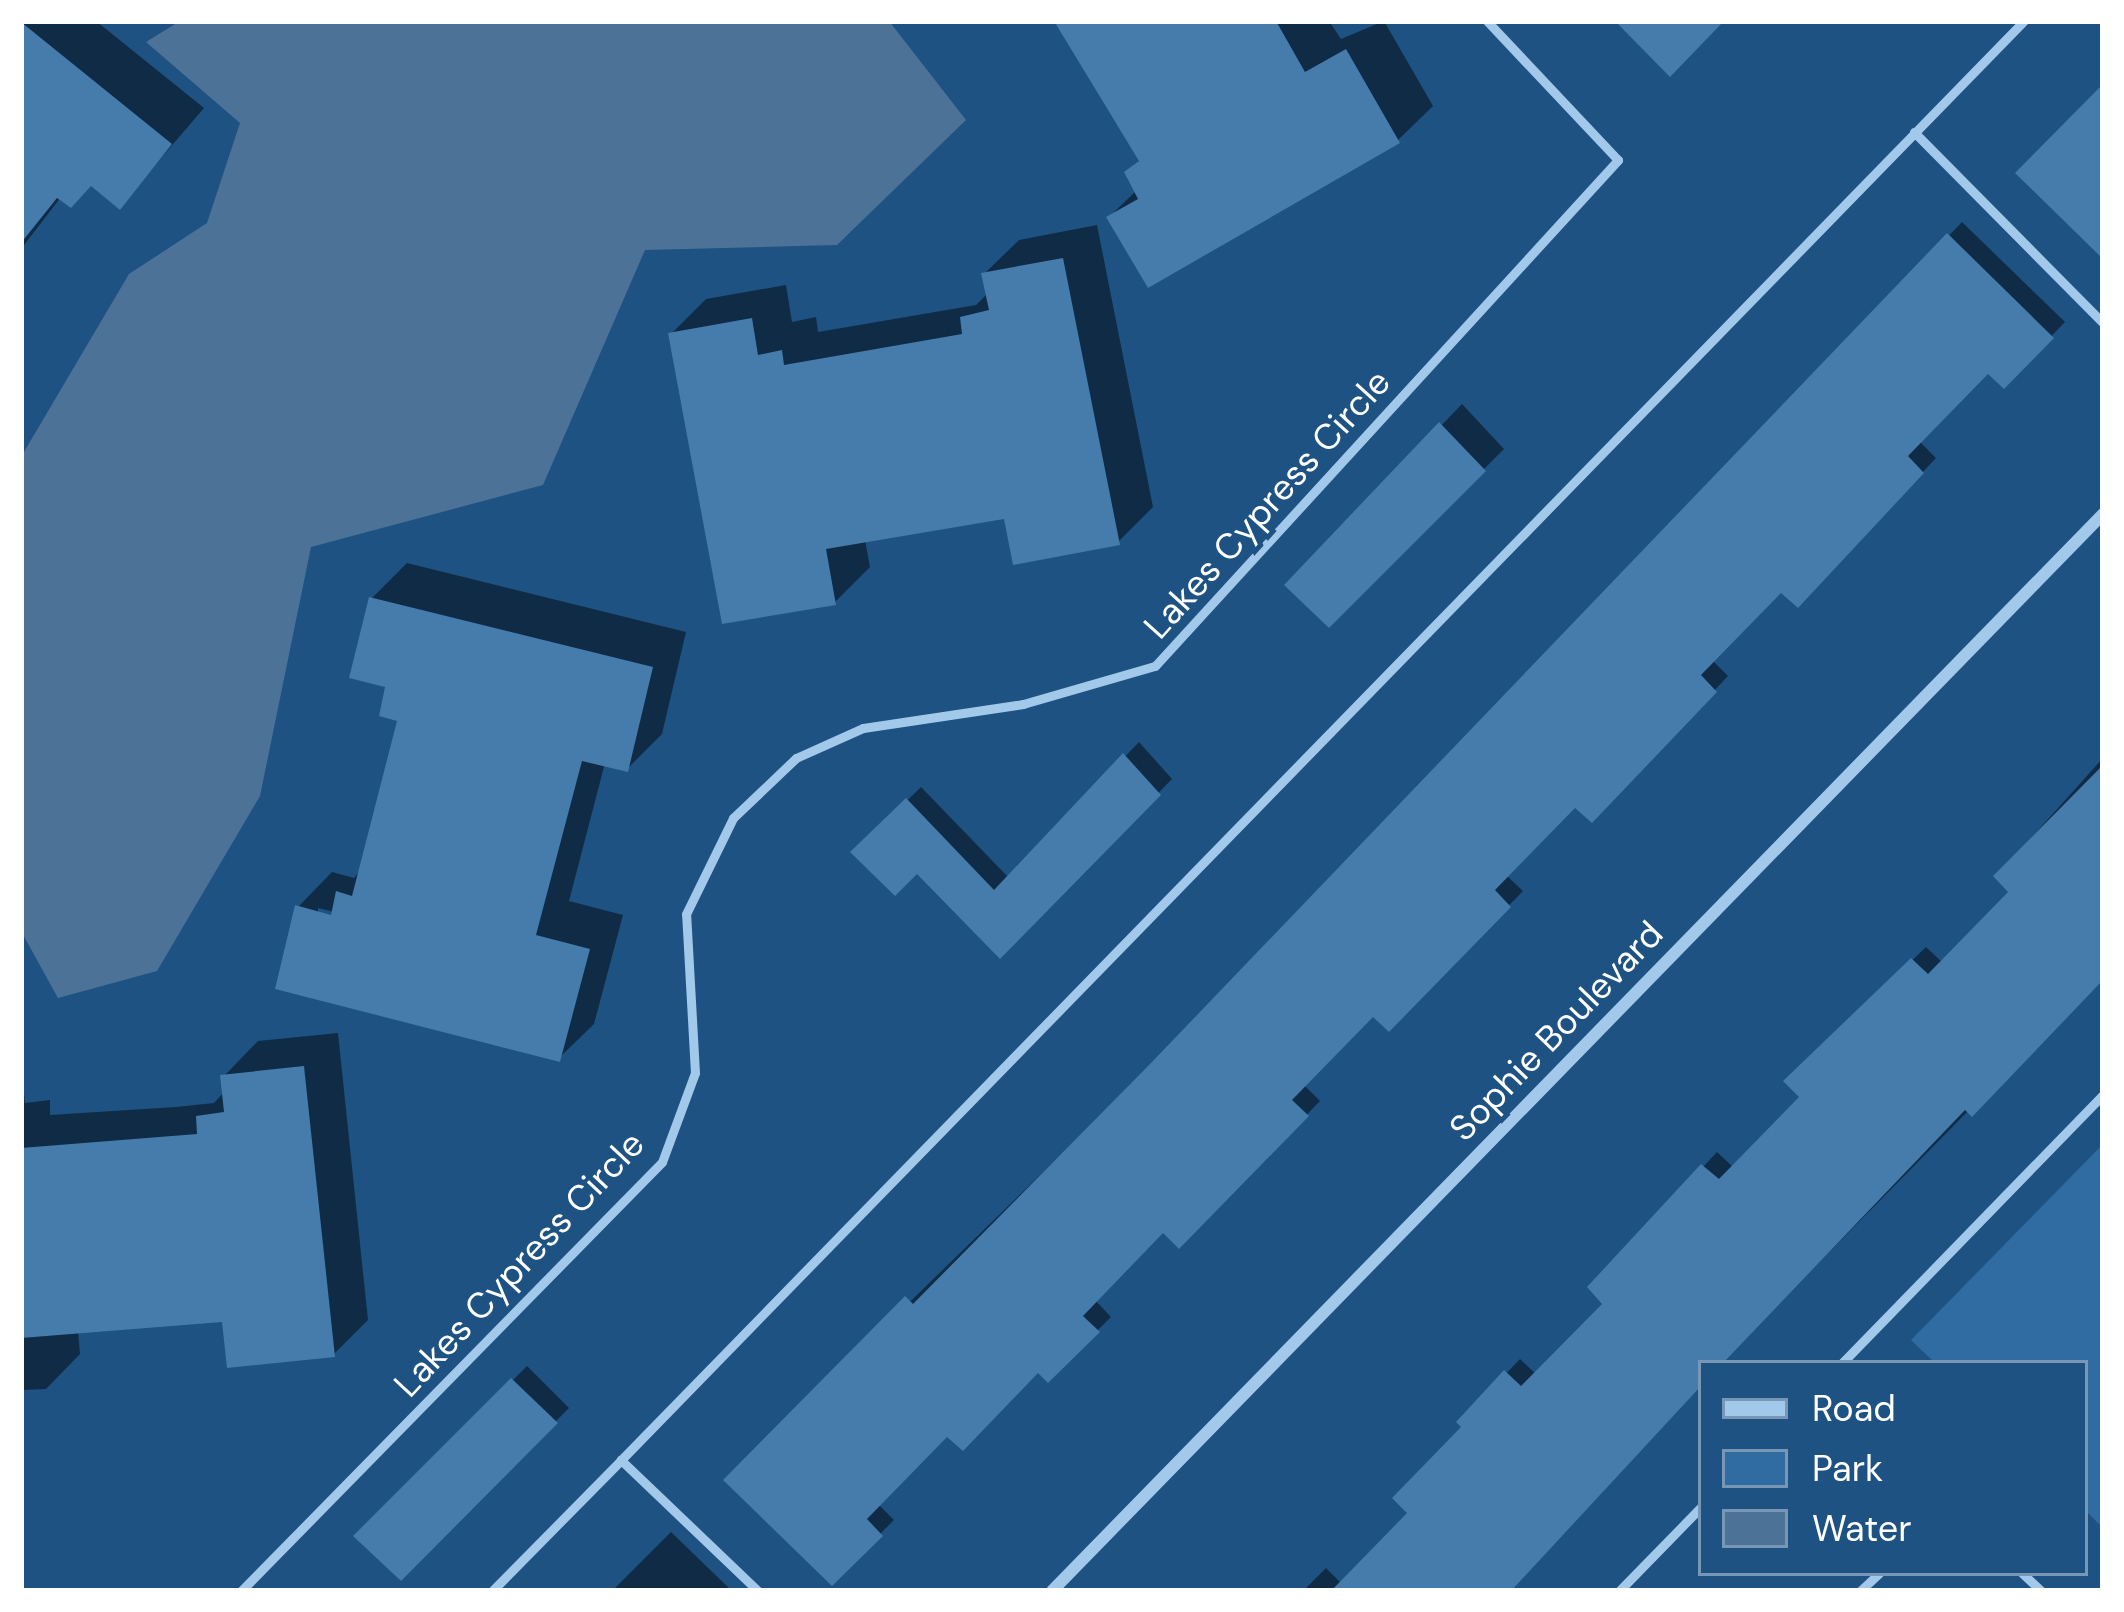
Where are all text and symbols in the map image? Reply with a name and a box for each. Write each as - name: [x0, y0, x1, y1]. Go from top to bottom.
- street label: Lakes Cypress Circle: [1135, 361, 1399, 647]
- street label: Sophie Boulevard: [1440, 912, 1672, 1150]
- street label: Lakes Cypress Circle: [385, 1122, 653, 1406]
- legend: [1698, 1360, 2088, 1576]
- text: Road: [1812, 1385, 1896, 1432]
- text: Park: [1812, 1445, 1883, 1492]
- text: Water: [1812, 1505, 1912, 1552]

